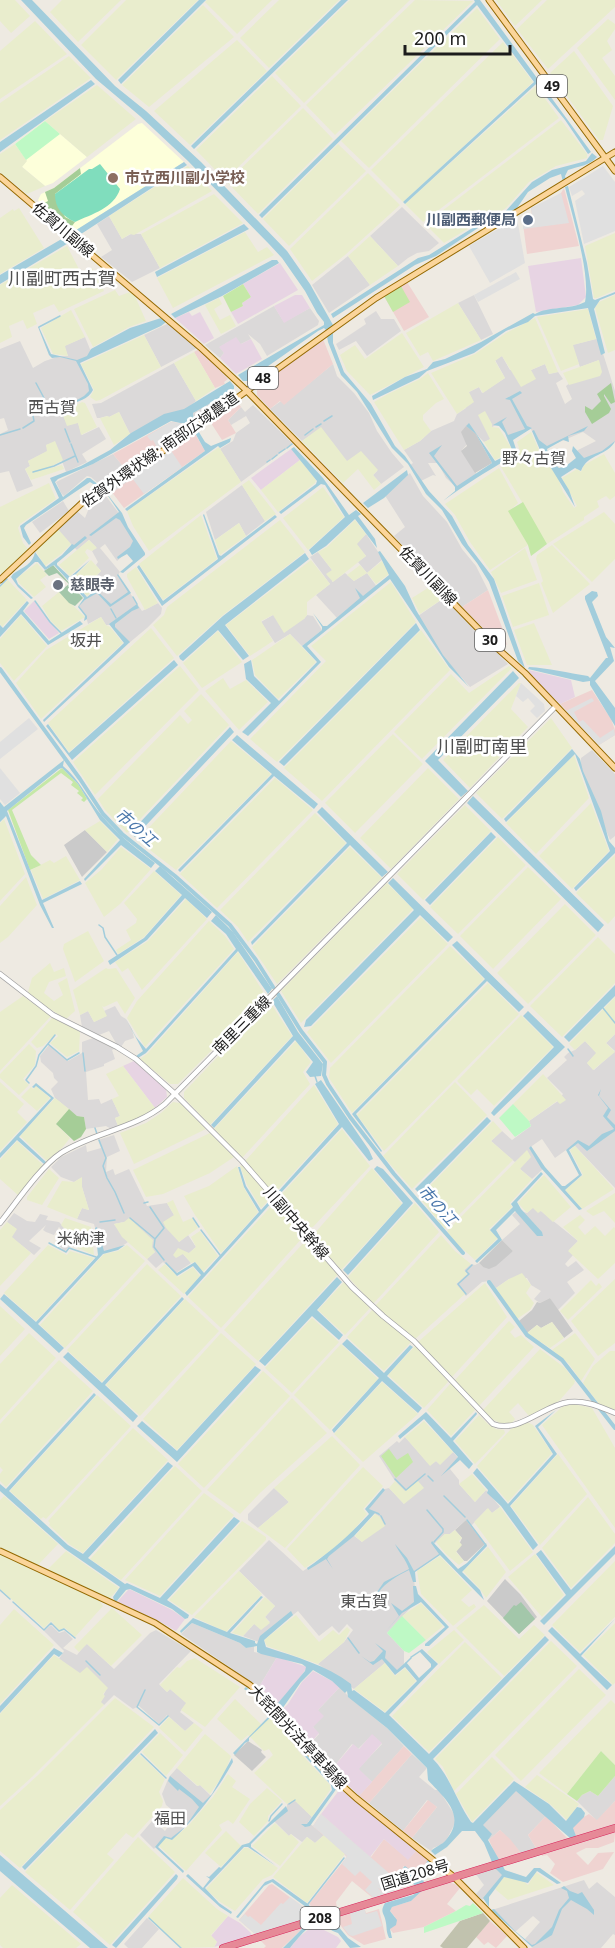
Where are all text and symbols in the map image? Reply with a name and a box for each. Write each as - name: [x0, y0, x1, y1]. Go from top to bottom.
- scale bar: [405, 18, 510, 56]
- text: 200 m: [414, 26, 466, 50]
- road number: 49: [537, 75, 567, 97]
- place label: 市立西川副小学校: [125, 167, 245, 187]
- marker: 市立西川副小学校: [106, 171, 120, 185]
- street label: 佐賀川副線: [28, 197, 99, 261]
- place label: 川副西郵便局: [426, 209, 516, 229]
- marker: 川副西郵便局: [521, 213, 535, 227]
- district label: 川副町西古賀: [8, 266, 116, 290]
- road number: 48: [248, 367, 278, 389]
- street label: 佐賀外環状線; 南部広域農道: [77, 387, 242, 511]
- district label: 西古賀: [28, 396, 76, 418]
- district label: 野々古賀: [502, 447, 566, 469]
- street label: 佐賀川副線: [395, 541, 462, 609]
- place label: 慈眼寺: [70, 574, 115, 594]
- marker: 慈眼寺: [51, 578, 65, 592]
- district label: 坂井: [70, 629, 102, 651]
- road number: 30: [475, 629, 505, 651]
- district label: 川副町南里: [437, 734, 527, 758]
- water label: 市の江: [111, 803, 163, 852]
- street label: 南里三重線: [208, 991, 275, 1058]
- water label: 市の江: [414, 1180, 464, 1232]
- street label: 川副中央幹線: [260, 1182, 334, 1263]
- district label: 米納津: [57, 1227, 105, 1249]
- district label: 東古賀: [340, 1590, 388, 1612]
- street label: 大詫間光法停車場線: [245, 1680, 352, 1793]
- district label: 福田: [154, 1807, 186, 1829]
- street label: 国道208号: [378, 1854, 451, 1894]
- road number: 208: [300, 1907, 340, 1929]

